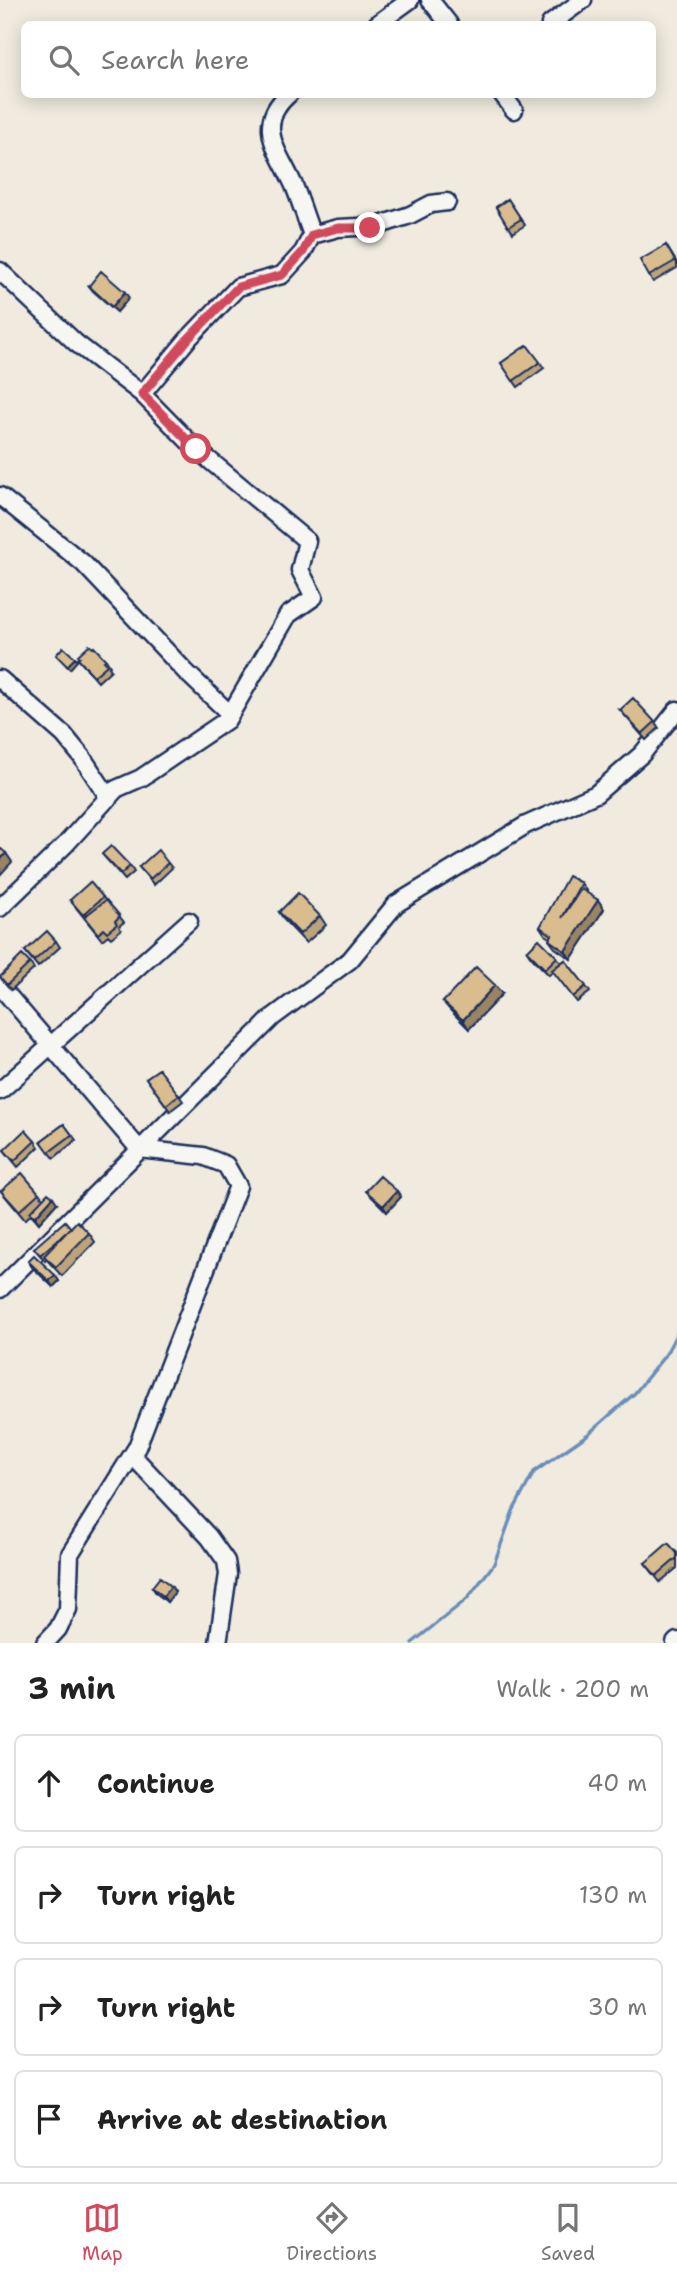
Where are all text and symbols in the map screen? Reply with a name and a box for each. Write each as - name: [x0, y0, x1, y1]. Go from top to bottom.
- search box: [21, 21, 656, 98]
- icon: search: [45, 41, 83, 79]
- text: Search here: [101, 42, 250, 77]
- route end: [354, 212, 385, 243]
- route start: [180, 433, 211, 464]
- text: 3 min: [28, 1668, 115, 1709]
- text: Walk · 200 m: [496, 1674, 649, 1704]
- icon: ahead: [30, 1764, 68, 1802]
- text: Continue: [97, 1766, 215, 1801]
- text: 40 m: [587, 1768, 647, 1798]
- icon: right: [30, 1876, 68, 1914]
- text: Turn right: [97, 1878, 235, 1913]
- text: 130 m: [579, 1880, 647, 1910]
- icon: right: [30, 1988, 68, 2026]
- text: Turn right: [97, 1990, 235, 2025]
- text: 30 m: [588, 1992, 647, 2022]
- icon: arrive: [30, 2100, 68, 2138]
- text: Arrive at destination: [97, 2102, 387, 2137]
- tab: Map: [82, 2199, 123, 2266]
- tab: Directions: [287, 2199, 377, 2266]
- tab: Saved: [541, 2199, 595, 2266]

